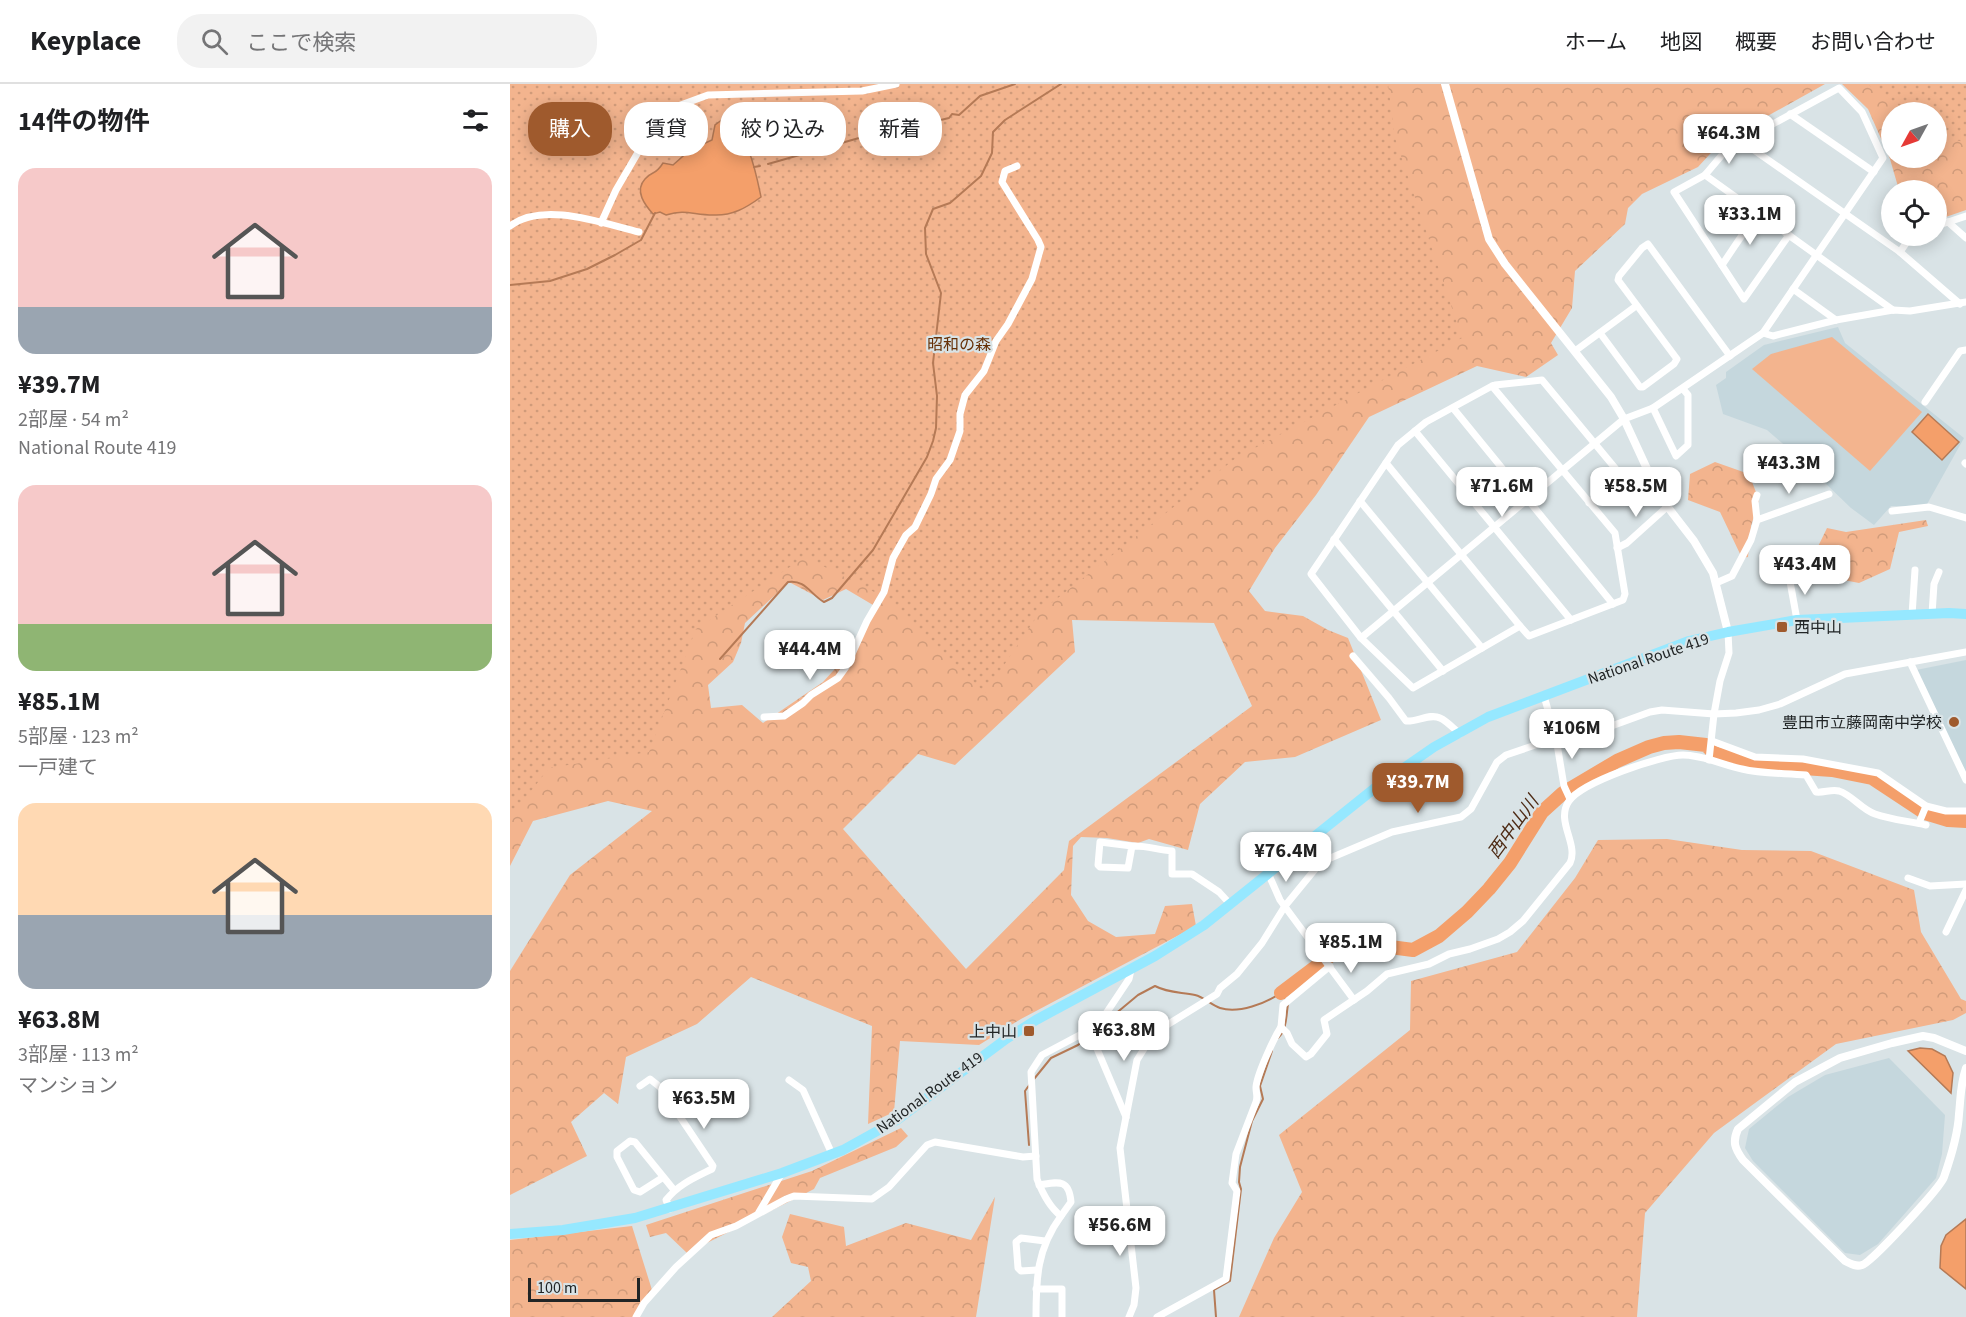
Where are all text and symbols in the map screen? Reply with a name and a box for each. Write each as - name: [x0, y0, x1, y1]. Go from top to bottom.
- search box: [177, 14, 597, 68]
- text: Keyplace: [30, 21, 141, 61]
- icon: search: [198, 25, 231, 58]
- text: ここで検索: [246, 27, 356, 59]
- text: ホーム: [1565, 27, 1627, 57]
- text: 地図: [1660, 27, 1702, 57]
- text: 概要: [1735, 27, 1777, 57]
- text: お問い合わせ: [1810, 27, 1936, 57]
- chip: 購入: [528, 102, 612, 156]
- chip: 賃貸: [624, 102, 708, 156]
- chip: 絞り込み: [720, 102, 846, 156]
- chip: 新着: [858, 102, 942, 156]
- north arrow: [1881, 102, 1947, 168]
- map controls: [1881, 102, 1947, 246]
- text: 14件の物件: [18, 103, 149, 140]
- icon: filters: [459, 104, 492, 137]
- pin: ¥64.3M: [1680, 114, 1778, 165]
- text: ¥64.3M: [1697, 119, 1761, 147]
- button: locate: [1881, 180, 1947, 246]
- pin: ¥33.1M: [1701, 195, 1799, 246]
- text: ¥33.1M: [1718, 200, 1782, 228]
- icon: home: [201, 207, 309, 315]
- park label: 昭和の森: [927, 334, 991, 356]
- text: ¥39.7M: [18, 366, 101, 403]
- text: 2部屋 · 54 m²: [18, 406, 129, 434]
- text: National Route 419: [18, 434, 177, 462]
- pin: ¥43.3M: [1740, 444, 1838, 495]
- text: ¥43.3M: [1757, 449, 1821, 477]
- pin: ¥71.6M: [1453, 467, 1551, 518]
- pin: ¥58.5M: [1587, 467, 1685, 518]
- text: ¥71.6M: [1470, 472, 1534, 500]
- text: ¥58.5M: [1604, 472, 1668, 500]
- icon: home: [201, 524, 309, 632]
- pin: ¥43.4M: [1756, 545, 1854, 596]
- text: ¥43.4M: [1773, 550, 1837, 578]
- place label: 西中山: [1794, 617, 1842, 639]
- marker: 西中山: [1775, 620, 1789, 634]
- street label: National Route 419: [1585, 628, 1712, 690]
- pin: ¥44.4M: [761, 630, 859, 681]
- text: ¥44.4M: [778, 635, 842, 663]
- text: ¥85.1M: [18, 683, 101, 720]
- pin: ¥106M: [1530, 709, 1614, 760]
- place label: 豊田市立藤岡南中学校: [1782, 712, 1942, 734]
- text: ¥106M: [1543, 714, 1601, 742]
- marker: 豊田市立藤岡南中学校: [1947, 715, 1961, 729]
- text: 5部屋 · 123 m²: [18, 723, 139, 751]
- text: 一戸建て: [18, 754, 98, 782]
- pin: ¥39.7M: [1369, 763, 1467, 814]
- text: ¥39.7M: [1386, 768, 1450, 796]
- water label: 西中山川: [1482, 789, 1546, 864]
- pin: ¥76.4M: [1237, 832, 1335, 883]
- text: ¥76.4M: [1254, 837, 1318, 865]
- icon: home: [201, 842, 309, 950]
- pin: ¥85.1M: [1302, 923, 1400, 974]
- text: ¥85.1M: [1319, 928, 1383, 956]
- text: ¥63.8M: [18, 1001, 101, 1038]
- pin: ¥63.8M: [1075, 1011, 1173, 1062]
- text: ¥63.8M: [1092, 1016, 1156, 1044]
- place label: 上中山: [969, 1021, 1017, 1043]
- marker: 上中山: [1022, 1024, 1036, 1038]
- text: 3部屋 · 113 m²: [18, 1041, 139, 1069]
- street label: National Route 419: [872, 1047, 987, 1139]
- text: マンション: [18, 1072, 118, 1100]
- pin: ¥63.5M: [655, 1079, 753, 1130]
- text: ¥63.5M: [672, 1084, 736, 1112]
- pin: ¥56.6M: [1071, 1206, 1169, 1257]
- text: ¥56.6M: [1088, 1211, 1152, 1239]
- scale bar: [528, 1275, 640, 1302]
- text: 100 m: [537, 1277, 577, 1299]

